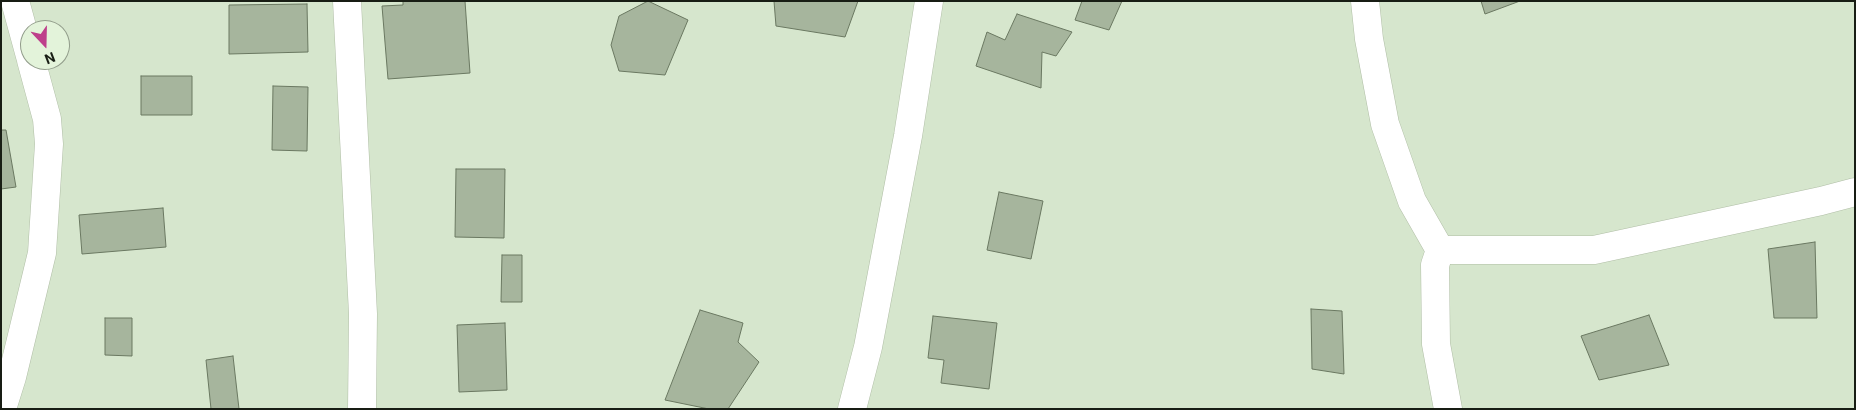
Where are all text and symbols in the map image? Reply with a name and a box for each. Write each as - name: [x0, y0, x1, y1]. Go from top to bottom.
- north arrow: [20, 20, 70, 70]
- text: N: [43, 49, 58, 67]

